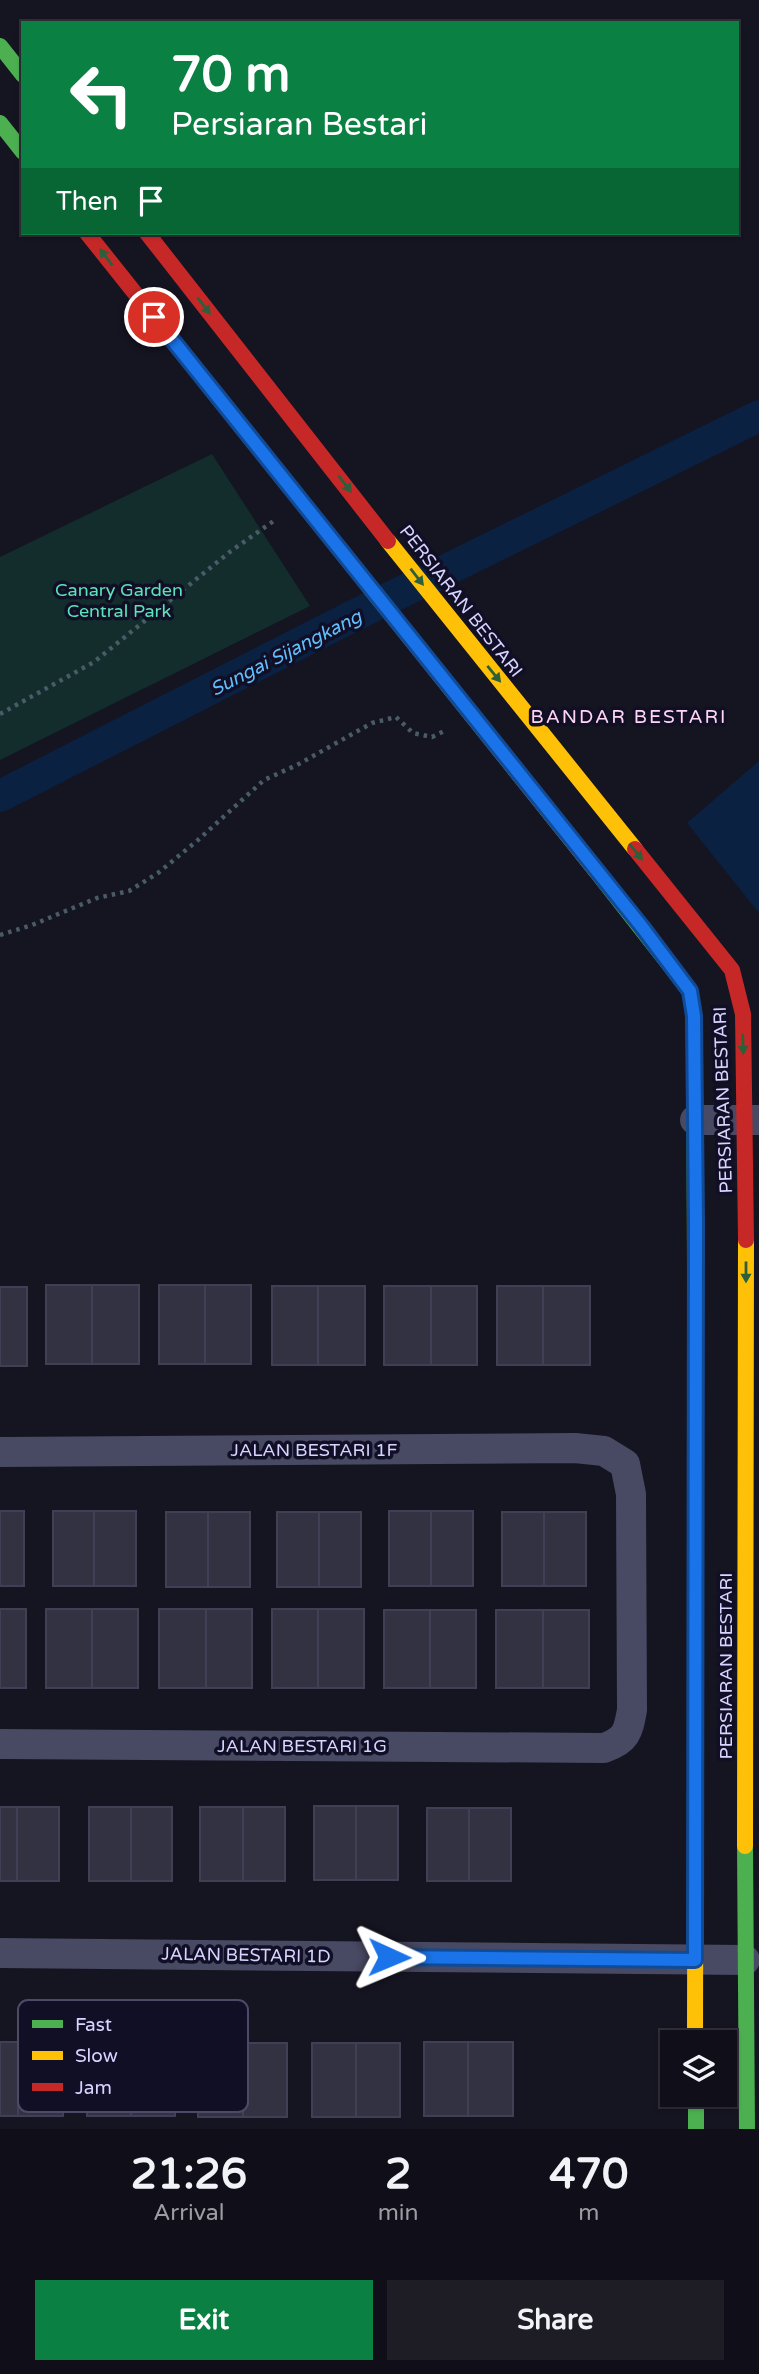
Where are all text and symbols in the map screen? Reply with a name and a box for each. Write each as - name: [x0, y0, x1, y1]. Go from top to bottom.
- text: 70 m: [171, 46, 290, 105]
- icon: left: [56, 49, 147, 140]
- text: Persiaran Bestari: [171, 106, 428, 144]
- icon: arrive: [132, 182, 170, 220]
- text: Then: [56, 186, 118, 217]
- one-way arrow: [99, 248, 114, 265]
- pin: [124, 287, 184, 347]
- one-way arrow: [197, 296, 212, 314]
- icon: arrive: [135, 298, 173, 336]
- one-way arrow: [337, 475, 352, 493]
- street label: PERSIARAN BESTARI: [395, 521, 527, 681]
- one-way arrow: [409, 567, 424, 585]
- park label: Canary Garden Central Park: [55, 579, 183, 622]
- water label: Sungai Sijangkang: [207, 605, 366, 701]
- one-way arrow: [486, 666, 501, 683]
- district label: BANDAR BESTARI: [530, 706, 728, 728]
- one-way arrow: [629, 842, 644, 860]
- street label: PERSIARAN BESTARI: [709, 1006, 737, 1194]
- one-way arrow: [738, 1033, 749, 1055]
- one-way arrow: [740, 1261, 752, 1283]
- street label: JALAN BESTARI 1F: [231, 1439, 398, 1461]
- street label: PERSIARAN BESTARI: [715, 1572, 737, 1760]
- street label: JALAN BESTARI 1G: [217, 1735, 387, 1757]
- position arrow: [352, 1920, 426, 1994]
- street label: JALAN BESTARI 1D: [161, 1943, 331, 1967]
- legend: [18, 2000, 248, 2112]
- text: Fast: [75, 2014, 112, 2036]
- map controls: [660, 2030, 737, 2107]
- button: layers: [660, 2030, 737, 2107]
- text: Slow: [75, 2045, 118, 2067]
- text: Jam: [75, 2077, 112, 2099]
- text: 21:26: [131, 2149, 247, 2200]
- text: 2: [385, 2149, 411, 2200]
- text: 470: [549, 2149, 628, 2200]
- text: Arrival: [153, 2199, 224, 2227]
- text: min: [378, 2199, 419, 2227]
- text: m: [578, 2199, 599, 2227]
- button: Exit: [35, 2280, 373, 2360]
- button: Share: [387, 2280, 724, 2360]

